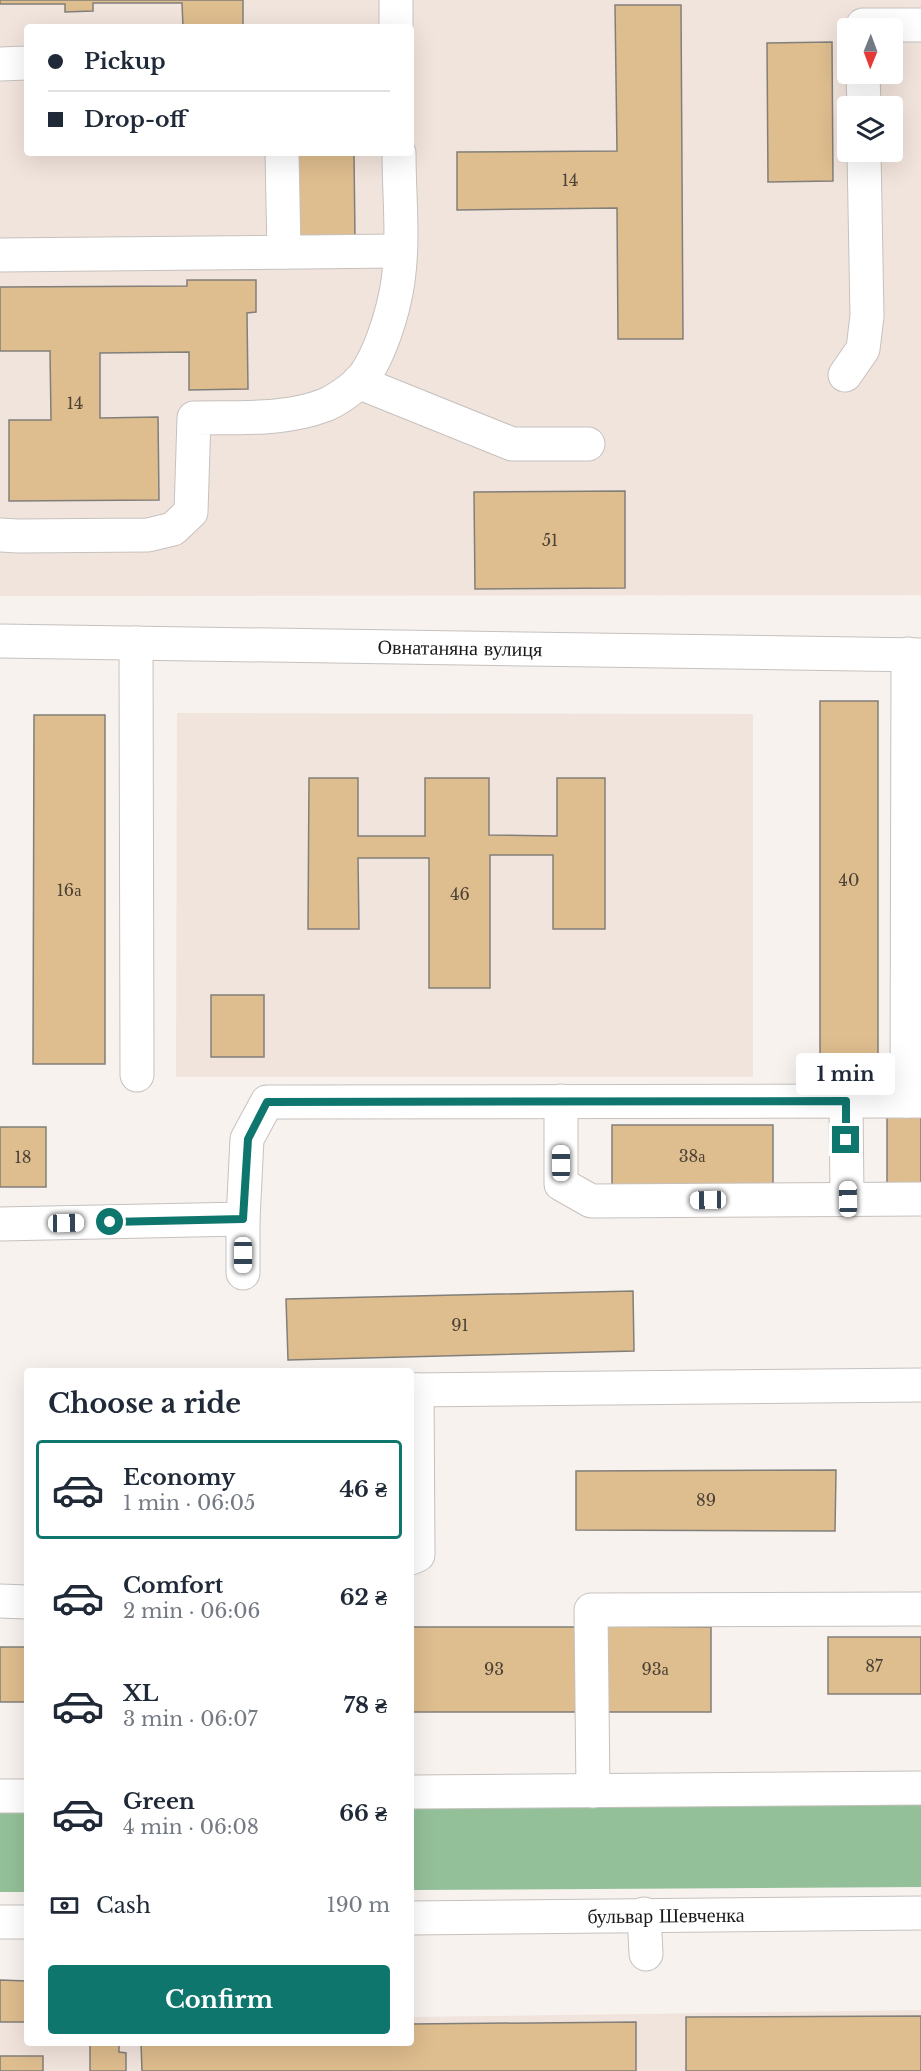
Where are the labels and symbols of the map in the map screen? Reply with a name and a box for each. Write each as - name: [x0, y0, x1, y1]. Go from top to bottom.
- north arrow: [837, 18, 903, 84]
- house number: 14: [562, 170, 578, 190]
- house number: 14: [67, 393, 83, 413]
- house number: 51: [542, 530, 558, 550]
- street label: Овнатаняна вулиця: [377, 635, 542, 661]
- house number: 40: [839, 870, 859, 890]
- house number: 16а: [57, 880, 81, 900]
- house number: 46: [450, 884, 470, 904]
- callout: 1 min: [796, 1053, 896, 1095]
- route end: [832, 1126, 859, 1153]
- car: [552, 1145, 570, 1181]
- house number: 38а: [679, 1146, 705, 1166]
- house number: 18: [15, 1147, 31, 1167]
- car: [839, 1181, 857, 1217]
- car: [690, 1191, 726, 1209]
- route start: [96, 1208, 123, 1235]
- car: [48, 1214, 84, 1232]
- car: [234, 1237, 252, 1273]
- house number: 91: [451, 1315, 469, 1335]
- house number: 89: [696, 1490, 716, 1510]
- house number: 87: [865, 1656, 884, 1676]
- house number: 93: [484, 1659, 504, 1679]
- house number: 93а: [641, 1659, 669, 1679]
- street label: бульвар Шевченка: [587, 1903, 745, 1928]

